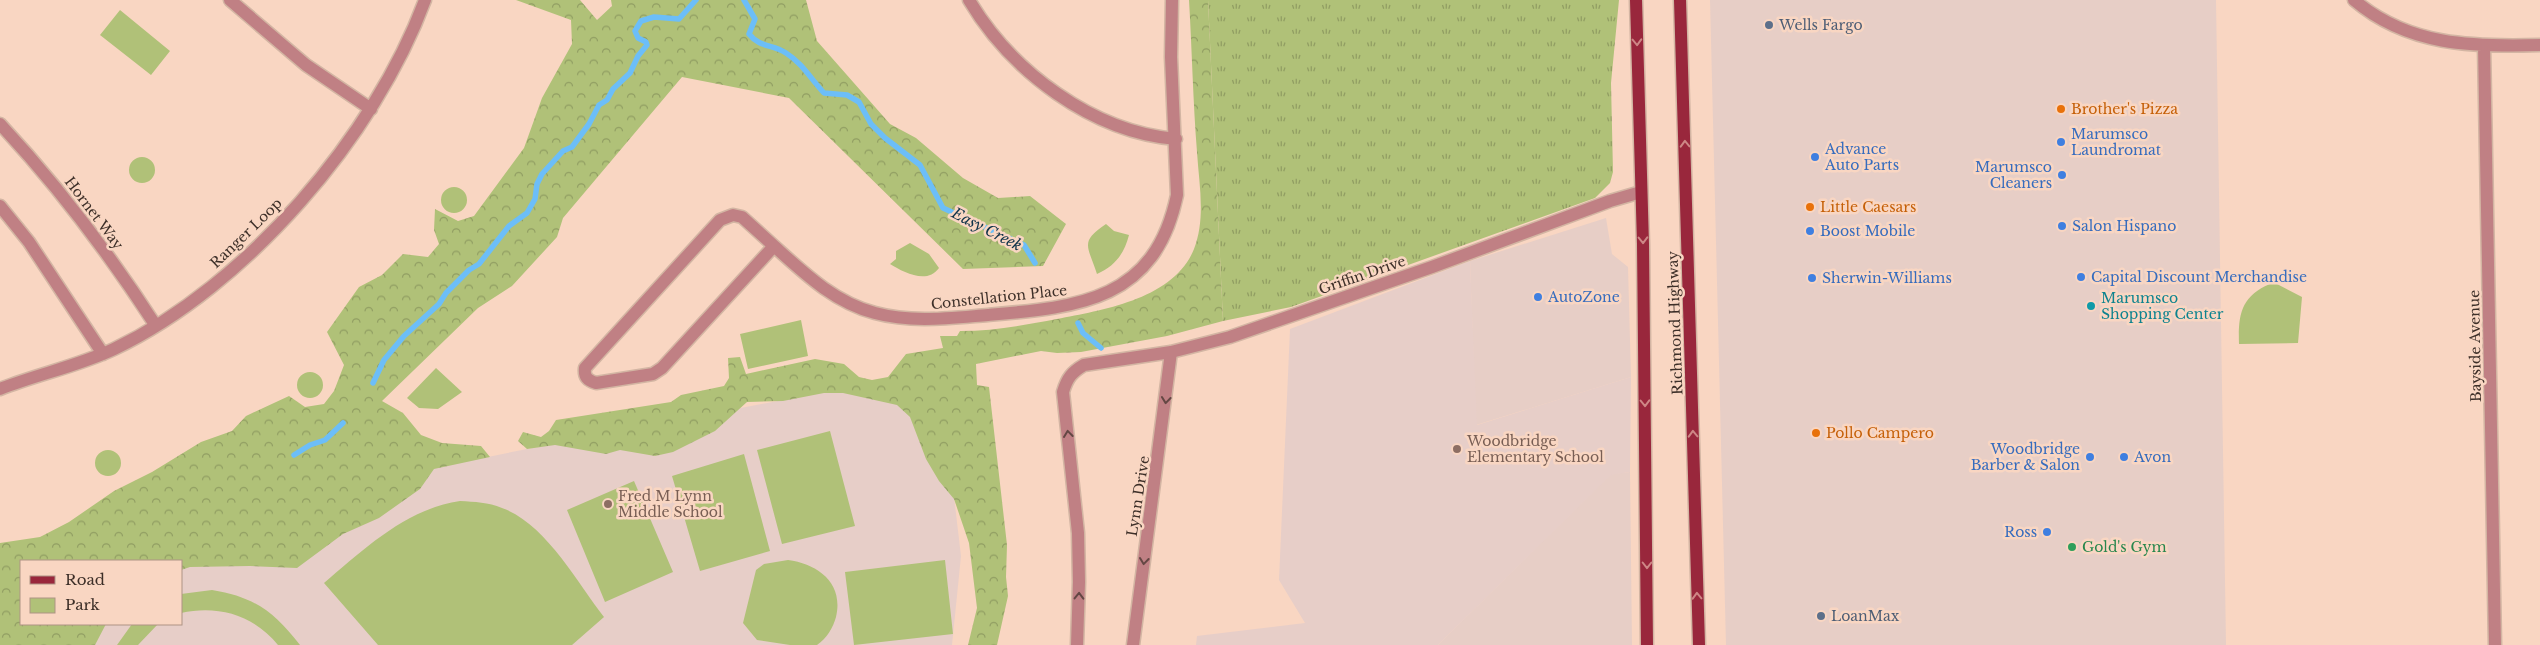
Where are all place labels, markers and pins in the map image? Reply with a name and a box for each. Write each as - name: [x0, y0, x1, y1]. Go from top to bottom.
- place label: Wells Fargo: [1778, 16, 1863, 34]
- marker: Wells Fargo: [1763, 19, 1775, 31]
- place label: Brother's Pizza: [2071, 100, 2178, 118]
- marker: Brother's Pizza: [2055, 103, 2067, 115]
- place label: Marumsco Laundromat: [2071, 125, 2162, 159]
- marker: Marumsco Laundromat: [2055, 136, 2067, 148]
- place label: Advance Auto Parts: [1824, 140, 1899, 174]
- marker: Advance Auto Parts: [1809, 151, 1821, 163]
- place label: Marumsco Cleaners: [1975, 158, 2052, 192]
- marker: Marumsco Cleaners: [2056, 169, 2068, 181]
- place label: Little Caesars: [1820, 198, 1916, 216]
- marker: Little Caesars: [1804, 201, 1816, 213]
- place label: Salon Hispano: [2072, 217, 2176, 235]
- marker: Salon Hispano: [2056, 220, 2068, 232]
- place label: Boost Mobile: [1820, 222, 1915, 240]
- marker: Boost Mobile: [1804, 225, 1816, 237]
- place label: Capital Discount Merchandise: [2091, 268, 2307, 286]
- place label: Sherwin-Williams: [1822, 269, 1952, 287]
- marker: Capital Discount Merchandise: [2075, 271, 2087, 283]
- marker: Sherwin-Williams: [1806, 272, 1818, 284]
- place label: AutoZone: [1547, 288, 1620, 306]
- place label: Marumsco Shopping Center: [2101, 289, 2224, 323]
- marker: AutoZone: [1532, 291, 1544, 303]
- marker: Marumsco Shopping Center: [2085, 300, 2097, 312]
- place label: Pollo Campero: [1826, 424, 1934, 442]
- marker: Pollo Campero: [1810, 427, 1822, 439]
- place label: Woodbridge Elementary School: [1466, 432, 1604, 466]
- place label: Woodbridge Barber & Salon: [1971, 440, 2080, 474]
- marker: Woodbridge Elementary School: [1451, 443, 1463, 455]
- place label: Avon: [2133, 448, 2171, 466]
- marker: Woodbridge Barber & Salon: [2084, 451, 2096, 463]
- marker: Avon: [2118, 451, 2130, 463]
- place label: Fred M Lynn Middle School: [618, 487, 723, 521]
- marker: Fred M Lynn Middle School: [602, 498, 614, 510]
- place label: Ross: [2004, 523, 2037, 541]
- marker: Ross: [2041, 526, 2053, 538]
- place label: Gold's Gym: [2082, 538, 2167, 556]
- marker: Gold's Gym: [2066, 541, 2078, 553]
- place label: LoanMax: [1831, 607, 1900, 625]
- marker: LoanMax: [1815, 610, 1827, 622]

